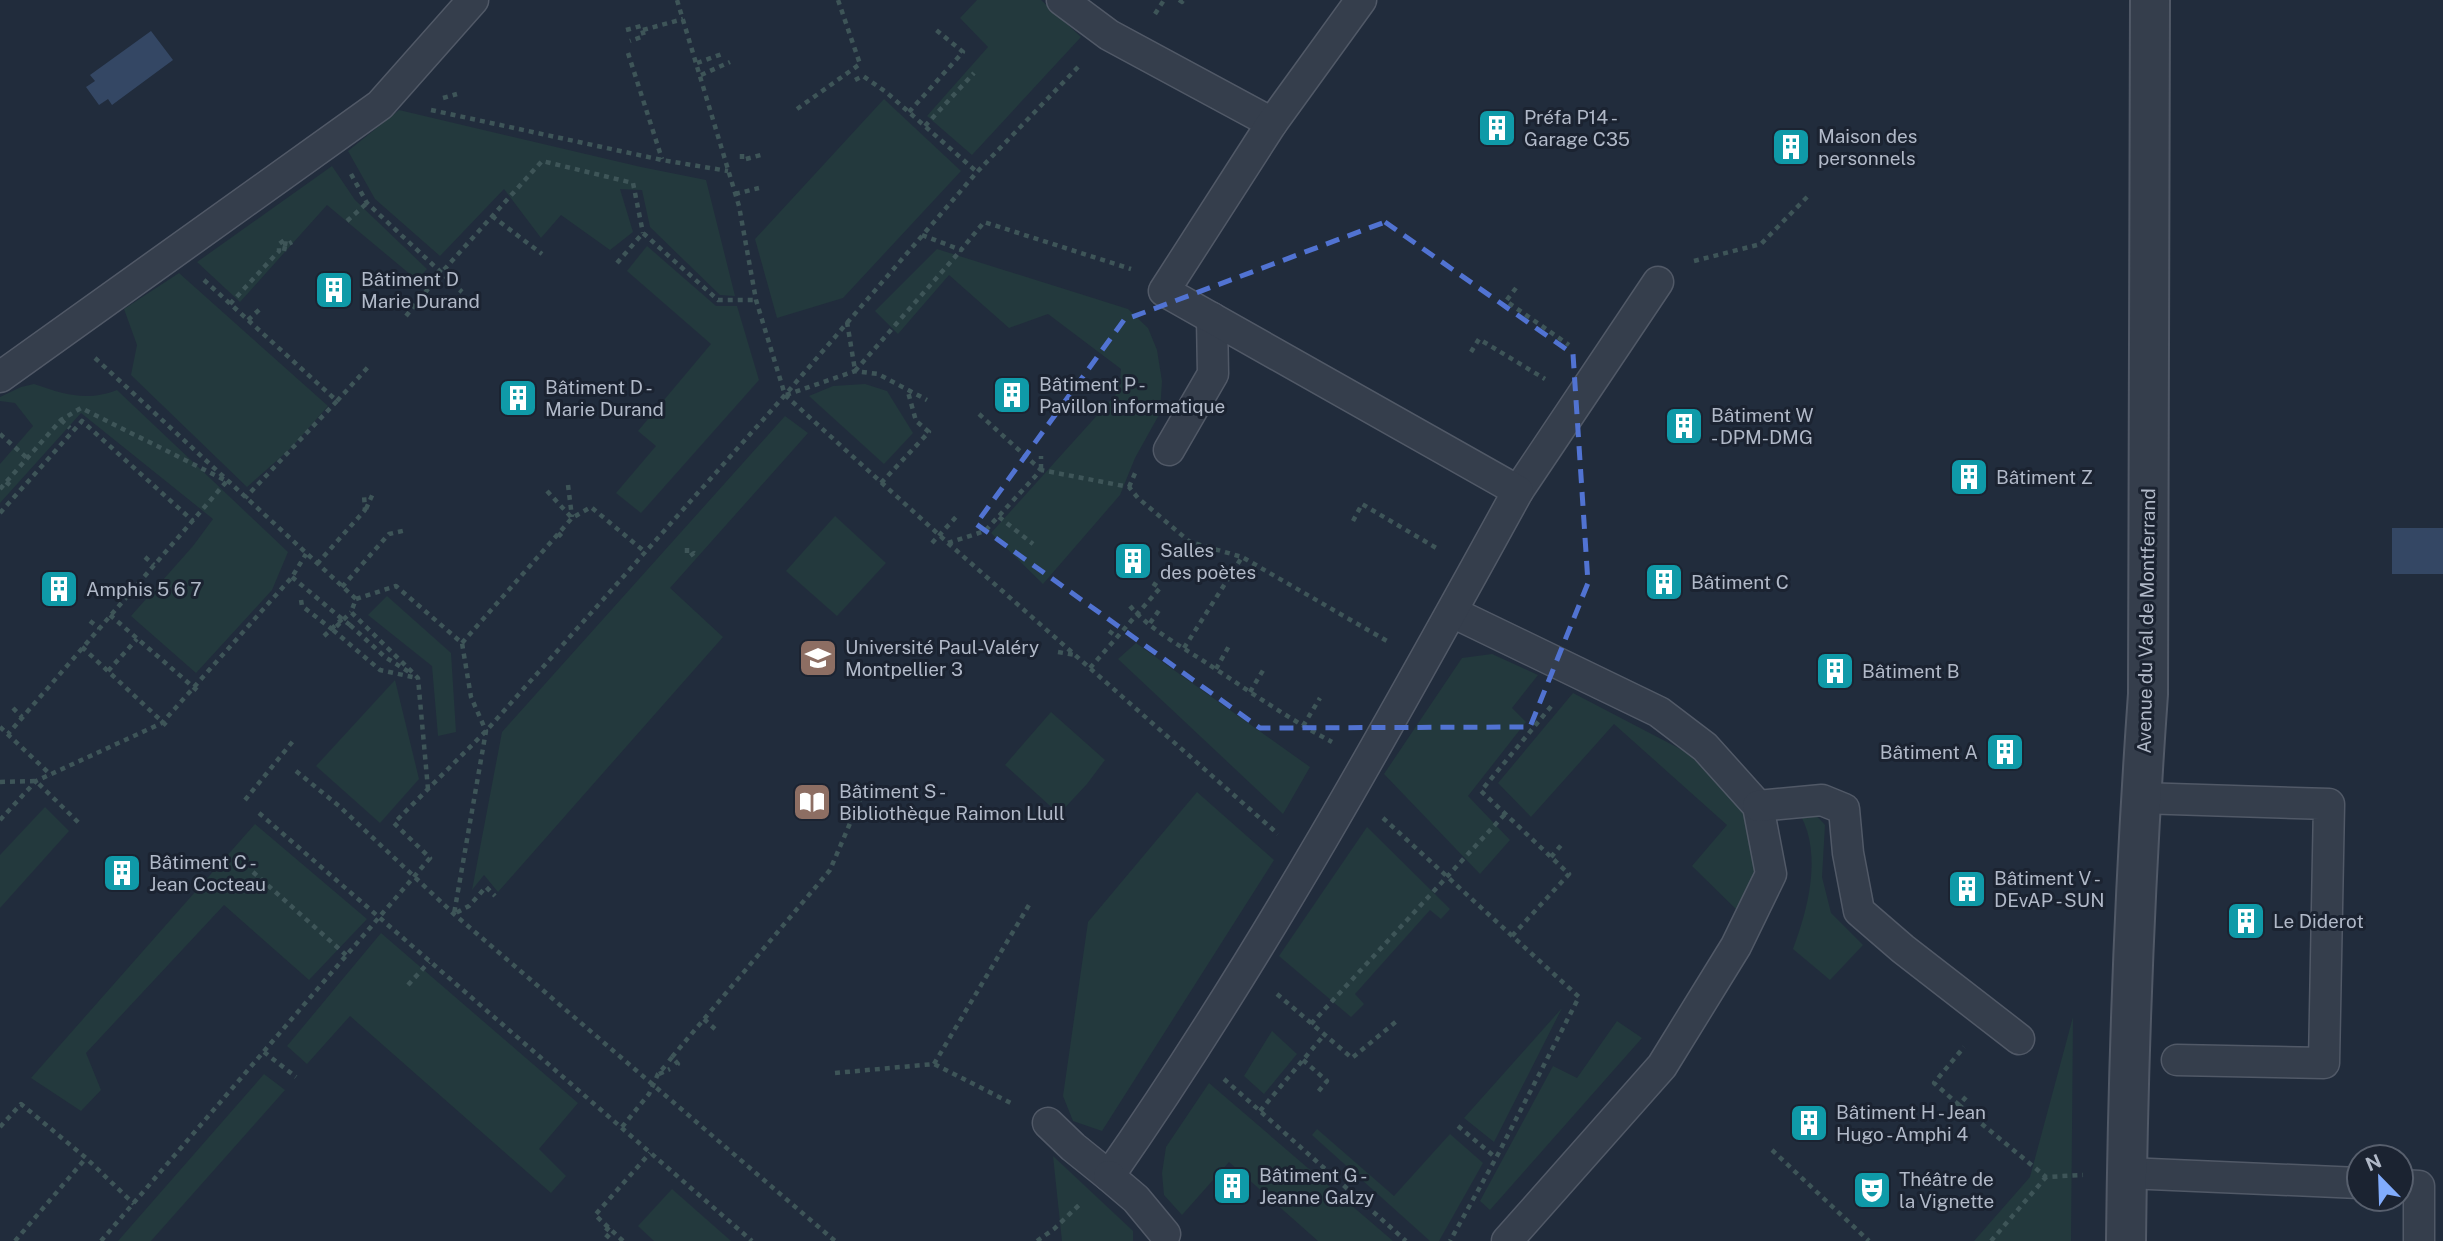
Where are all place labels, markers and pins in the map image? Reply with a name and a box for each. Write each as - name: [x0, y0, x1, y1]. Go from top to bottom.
- place label: Préfa P14 - Garage C35: [1524, 106, 1630, 150]
- building icon: Préfa P14 - Garage C35: [1476, 107, 1518, 149]
- place label: Maison des personnels: [1818, 125, 1917, 169]
- building icon: Maison des personnels: [1770, 126, 1812, 168]
- place label: Bâtiment D Marie Durand: [361, 268, 480, 312]
- building icon: Bâtiment D Marie Durand: [313, 269, 355, 311]
- place label: Bâtiment P - Pavillon informatique: [1039, 373, 1225, 417]
- building icon: Bâtiment P - Pavillon informatique: [991, 374, 1033, 416]
- place label: Bâtiment D - Marie Durand: [545, 376, 664, 420]
- building icon: Bâtiment D - Marie Durand: [497, 377, 539, 419]
- place label: Bâtiment W - DPM-DMG: [1711, 404, 1814, 448]
- building icon: Bâtiment W - DPM-DMG: [1663, 405, 1705, 447]
- building icon: Bâtiment Z: [1948, 456, 1990, 498]
- place label: Bâtiment Z: [1996, 466, 2093, 488]
- place label: Salles des poètes: [1160, 539, 1256, 583]
- building icon: Salles des poètes: [1112, 540, 1154, 582]
- building icon: Bâtiment C: [1643, 561, 1685, 603]
- building icon: Amphis 5 6 7: [38, 568, 80, 610]
- place label: Bâtiment C: [1691, 571, 1789, 593]
- place label: Amphis 5 6 7: [86, 578, 202, 600]
- place label: Université Paul-Valéry Montpellier 3: [845, 636, 1039, 680]
- school or university icon: Université Paul-Valéry Montpellier 3: [797, 637, 839, 679]
- building icon: Bâtiment B: [1814, 650, 1856, 692]
- place label: Bâtiment B: [1862, 660, 1960, 682]
- building icon: Bâtiment A: [1984, 731, 2026, 773]
- place label: Bâtiment A: [1880, 741, 1978, 763]
- place label: Bâtiment S - Bibliothèque Raimon Llull: [839, 780, 1065, 824]
- library icon: Bâtiment S - Bibliothèque Raimon Llull: [791, 781, 833, 823]
- place label: Bâtiment C - Jean Cocteau: [149, 851, 266, 895]
- building icon: Bâtiment C - Jean Cocteau: [101, 852, 143, 894]
- place label: Bâtiment V - DEvAP - SUN: [1994, 867, 2104, 911]
- building icon: Bâtiment V - DEvAP - SUN: [1946, 868, 1988, 910]
- building icon: Le Diderot: [2225, 900, 2267, 942]
- place label: Le Diderot: [2273, 910, 2364, 932]
- place label: Bâtiment H - Jean Hugo - Amphi 4: [1836, 1101, 1986, 1145]
- building icon: Bâtiment H - Jean Hugo - Amphi 4: [1788, 1102, 1830, 1144]
- place label: Bâtiment G - Jeanne Galzy: [1259, 1164, 1374, 1208]
- building icon: Bâtiment G - Jeanne Galzy: [1211, 1165, 1253, 1207]
- place label: Théâtre de la Vignette: [1899, 1168, 1994, 1212]
- theatre icon: Théâtre de la Vignette: [1851, 1169, 1893, 1211]

